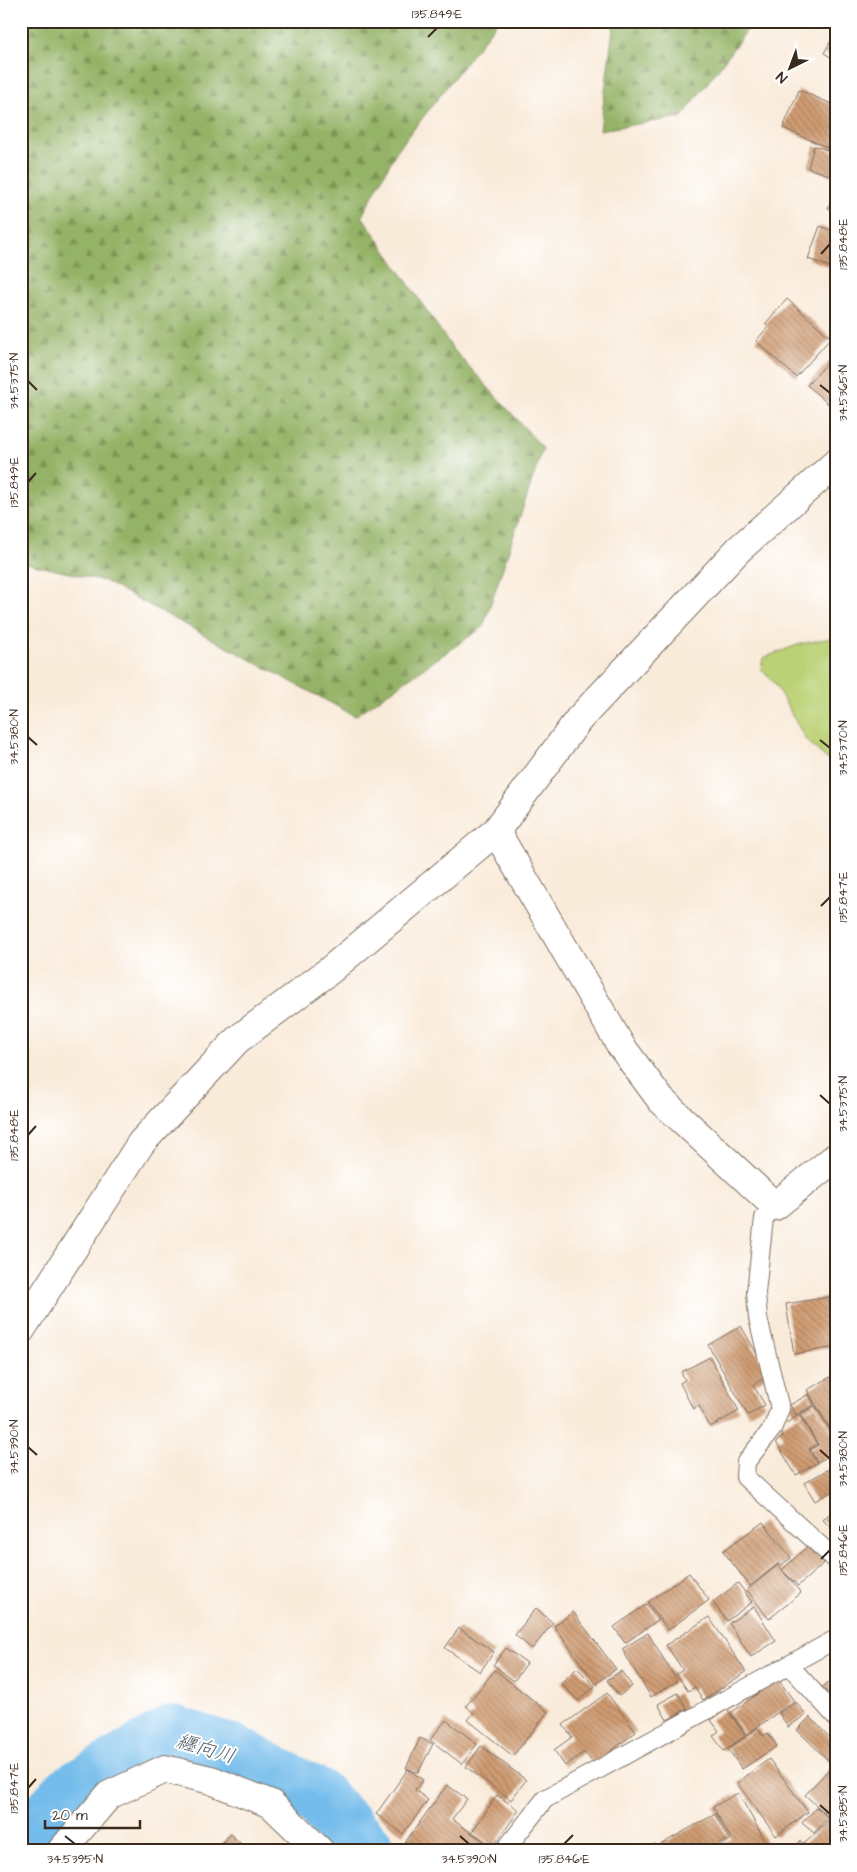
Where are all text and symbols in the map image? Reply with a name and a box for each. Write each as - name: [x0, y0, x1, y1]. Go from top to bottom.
- text: 135.849°E: [412, 6, 462, 23]
- north arrow: [764, 42, 814, 92]
- text: N: [772, 66, 792, 87]
- text: 135.848°E: [835, 218, 852, 270]
- text: 34.5375°N: [6, 352, 23, 409]
- text: 34.5365°N: [835, 364, 852, 421]
- text: 135.849°E: [6, 457, 23, 507]
- text: 34.5380°N: [6, 708, 23, 765]
- text: 34.5370°N: [835, 720, 852, 776]
- text: 135.847°E: [835, 872, 852, 922]
- text: 34.5375°N: [835, 1075, 852, 1132]
- text: 135.848°E: [6, 1109, 23, 1161]
- text: 34.5390°N: [6, 1419, 23, 1475]
- text: 34.5380°N: [835, 1430, 852, 1487]
- text: 135.846°E: [835, 1524, 852, 1576]
- water label: 纒向川: [173, 1727, 238, 1771]
- text: 135.847°E: [6, 1763, 23, 1813]
- text: 34.5385°N: [835, 1785, 852, 1843]
- scale bar: [45, 1797, 140, 1829]
- text: 20 m: [52, 1805, 88, 1826]
- text: 34.5395°N: [47, 1851, 103, 1868]
- text: 34.5390°N: [441, 1851, 497, 1868]
- text: 135.846°E: [538, 1851, 590, 1868]

